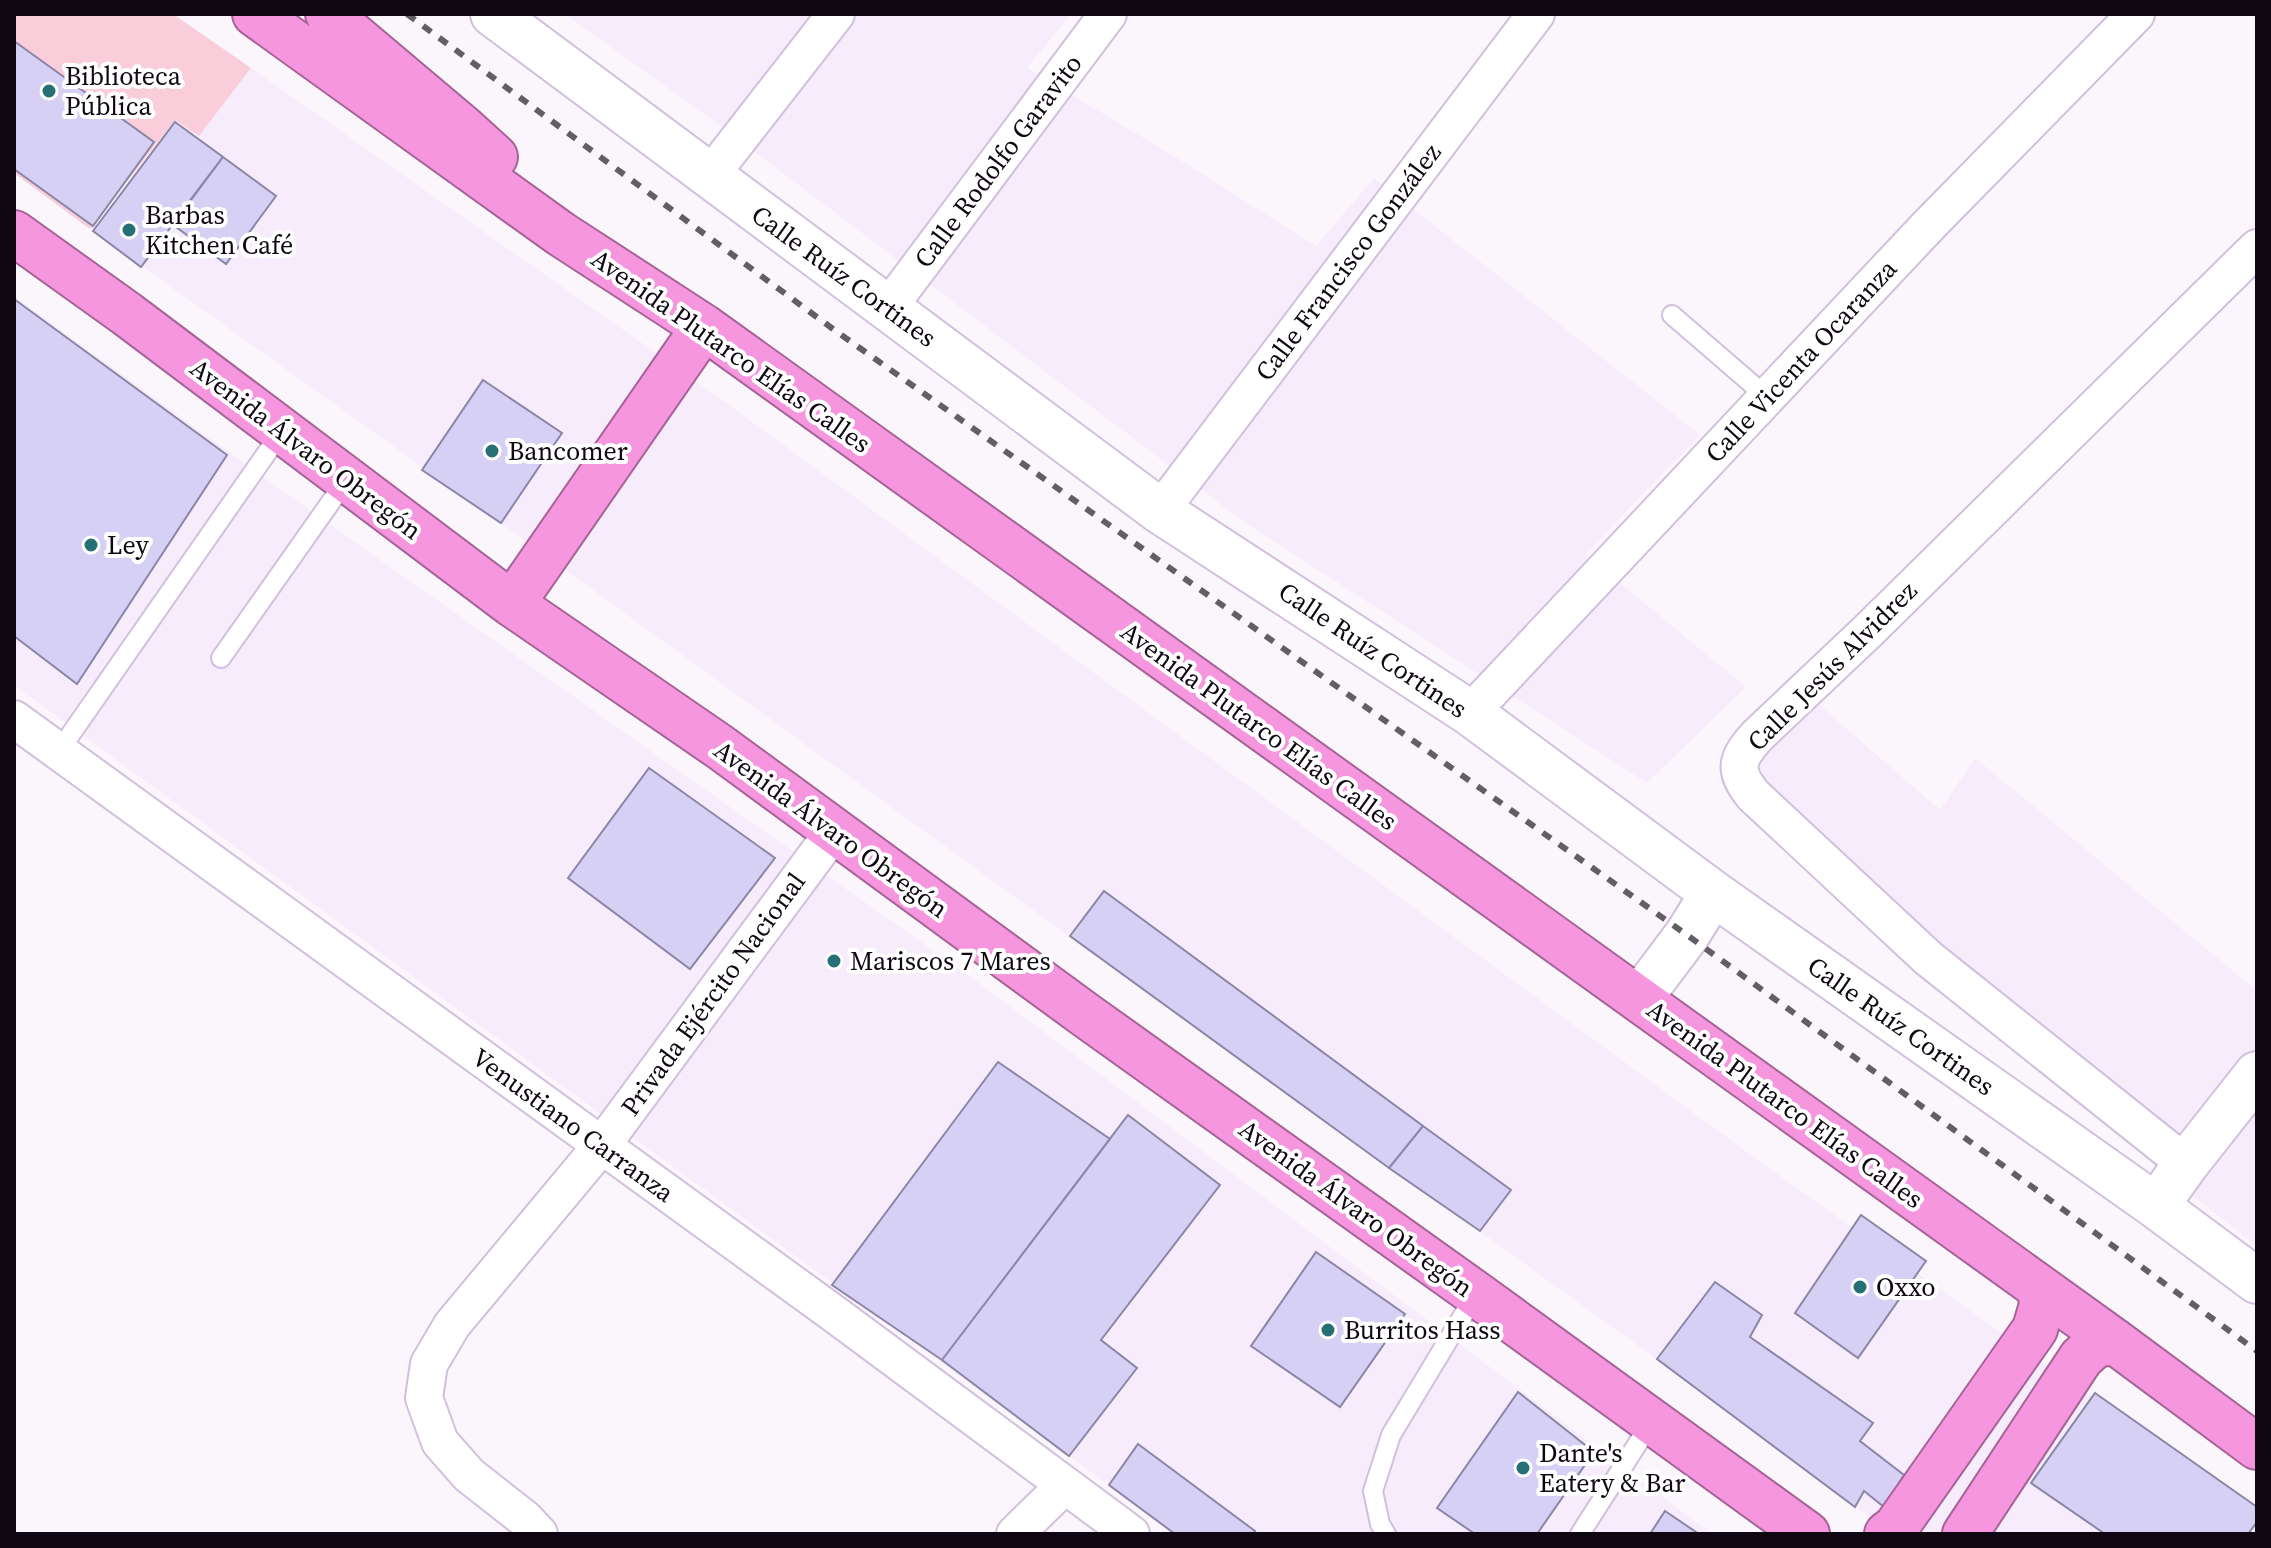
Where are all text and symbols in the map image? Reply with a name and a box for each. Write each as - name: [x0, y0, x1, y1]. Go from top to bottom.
- street label: Calle Rodolfo Garavito: [906, 47, 1090, 275]
- place label: Biblioteca Pública: [65, 58, 182, 124]
- marker: Biblioteca Pública: [40, 82, 58, 100]
- street label: Calle Francisco González: [1247, 136, 1449, 388]
- place label: Barbas Kitchen Café: [145, 197, 293, 263]
- street label: Calle Ruíz Cortines: [744, 197, 944, 355]
- marker: Barbas Kitchen Café: [120, 221, 138, 239]
- street label: Avenida Plutarco Elías Calles: [584, 241, 878, 461]
- street label: Calle Vicenta Ocaranza: [1697, 251, 1905, 471]
- street label: Avenida Álvaro Obregón: [183, 350, 429, 548]
- place label: Bancomer: [508, 433, 628, 469]
- marker: Bancomer: [483, 442, 501, 460]
- place label: Ley: [107, 527, 149, 563]
- marker: Ley: [82, 536, 100, 554]
- street label: Calle Ruíz Cortines: [1271, 573, 1475, 727]
- street label: Calle Jesús Alvidrez: [1739, 573, 1925, 759]
- street label: Avenida Plutarco Elías Calles: [1113, 613, 1405, 839]
- street label: Avenida Álvaro Obregón: [707, 732, 955, 926]
- street label: Privada Ejército Nacional: [612, 865, 814, 1123]
- place label: Mariscos 7 Mares: [850, 943, 1051, 979]
- street label: Calle Ruíz Cortines: [1800, 948, 2002, 1104]
- marker: Mariscos 7 Mares: [825, 952, 843, 970]
- street label: Avenida Plutarco Elías Calles: [1639, 991, 1931, 1217]
- street label: Venustiano Carranza: [465, 1039, 682, 1211]
- street label: Avenida Álvaro Obregón: [1232, 1111, 1480, 1305]
- place label: Oxxo: [1876, 1269, 1936, 1305]
- marker: Oxxo: [1851, 1278, 1869, 1296]
- place label: Burritos Hass: [1344, 1312, 1501, 1348]
- marker: Burritos Hass: [1319, 1321, 1337, 1339]
- place label: Dante's Eatery & Bar: [1539, 1435, 1685, 1501]
- marker: Dante's Eatery & Bar: [1514, 1459, 1532, 1477]

